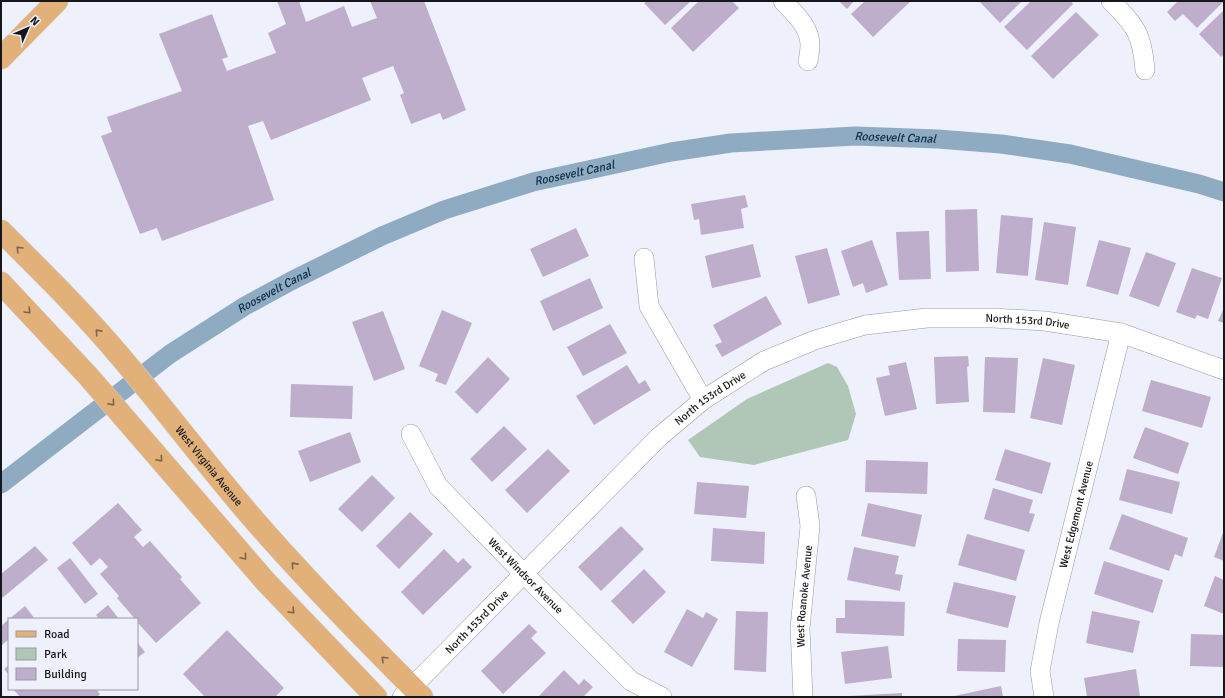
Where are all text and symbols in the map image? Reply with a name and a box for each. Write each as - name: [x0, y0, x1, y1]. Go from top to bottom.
- north arrow: [8, 8, 48, 48]
- text: N: [27, 14, 42, 29]
- water label: Roosevelt Canal: [854, 129, 938, 147]
- water label: Roosevelt Canal: [533, 157, 617, 189]
- one-way arrow: [16, 246, 24, 254]
- water label: Roosevelt Canal: [234, 265, 315, 317]
- one-way arrow: [23, 306, 31, 314]
- street label: North 153rd Drive: [986, 312, 1071, 332]
- one-way arrow: [96, 329, 103, 336]
- street label: North 153rd Drive: [672, 368, 748, 428]
- one-way arrow: [107, 398, 114, 406]
- street label: West Virginia Avenue: [173, 423, 245, 509]
- one-way arrow: [155, 454, 162, 461]
- street label: West Edgemont Avenue: [1057, 460, 1096, 570]
- street label: West Windsor Avenue: [485, 535, 566, 616]
- street label: West Roanoke Avenue: [794, 544, 815, 648]
- one-way arrow: [240, 553, 247, 560]
- one-way arrow: [292, 563, 299, 570]
- street label: North 153rd Drive: [443, 587, 511, 657]
- one-way arrow: [288, 606, 295, 614]
- legend: [8, 618, 138, 690]
- text: Road: [44, 627, 70, 642]
- text: Park: [44, 647, 67, 662]
- one-way arrow: [381, 656, 389, 664]
- text: Building: [44, 667, 87, 682]

